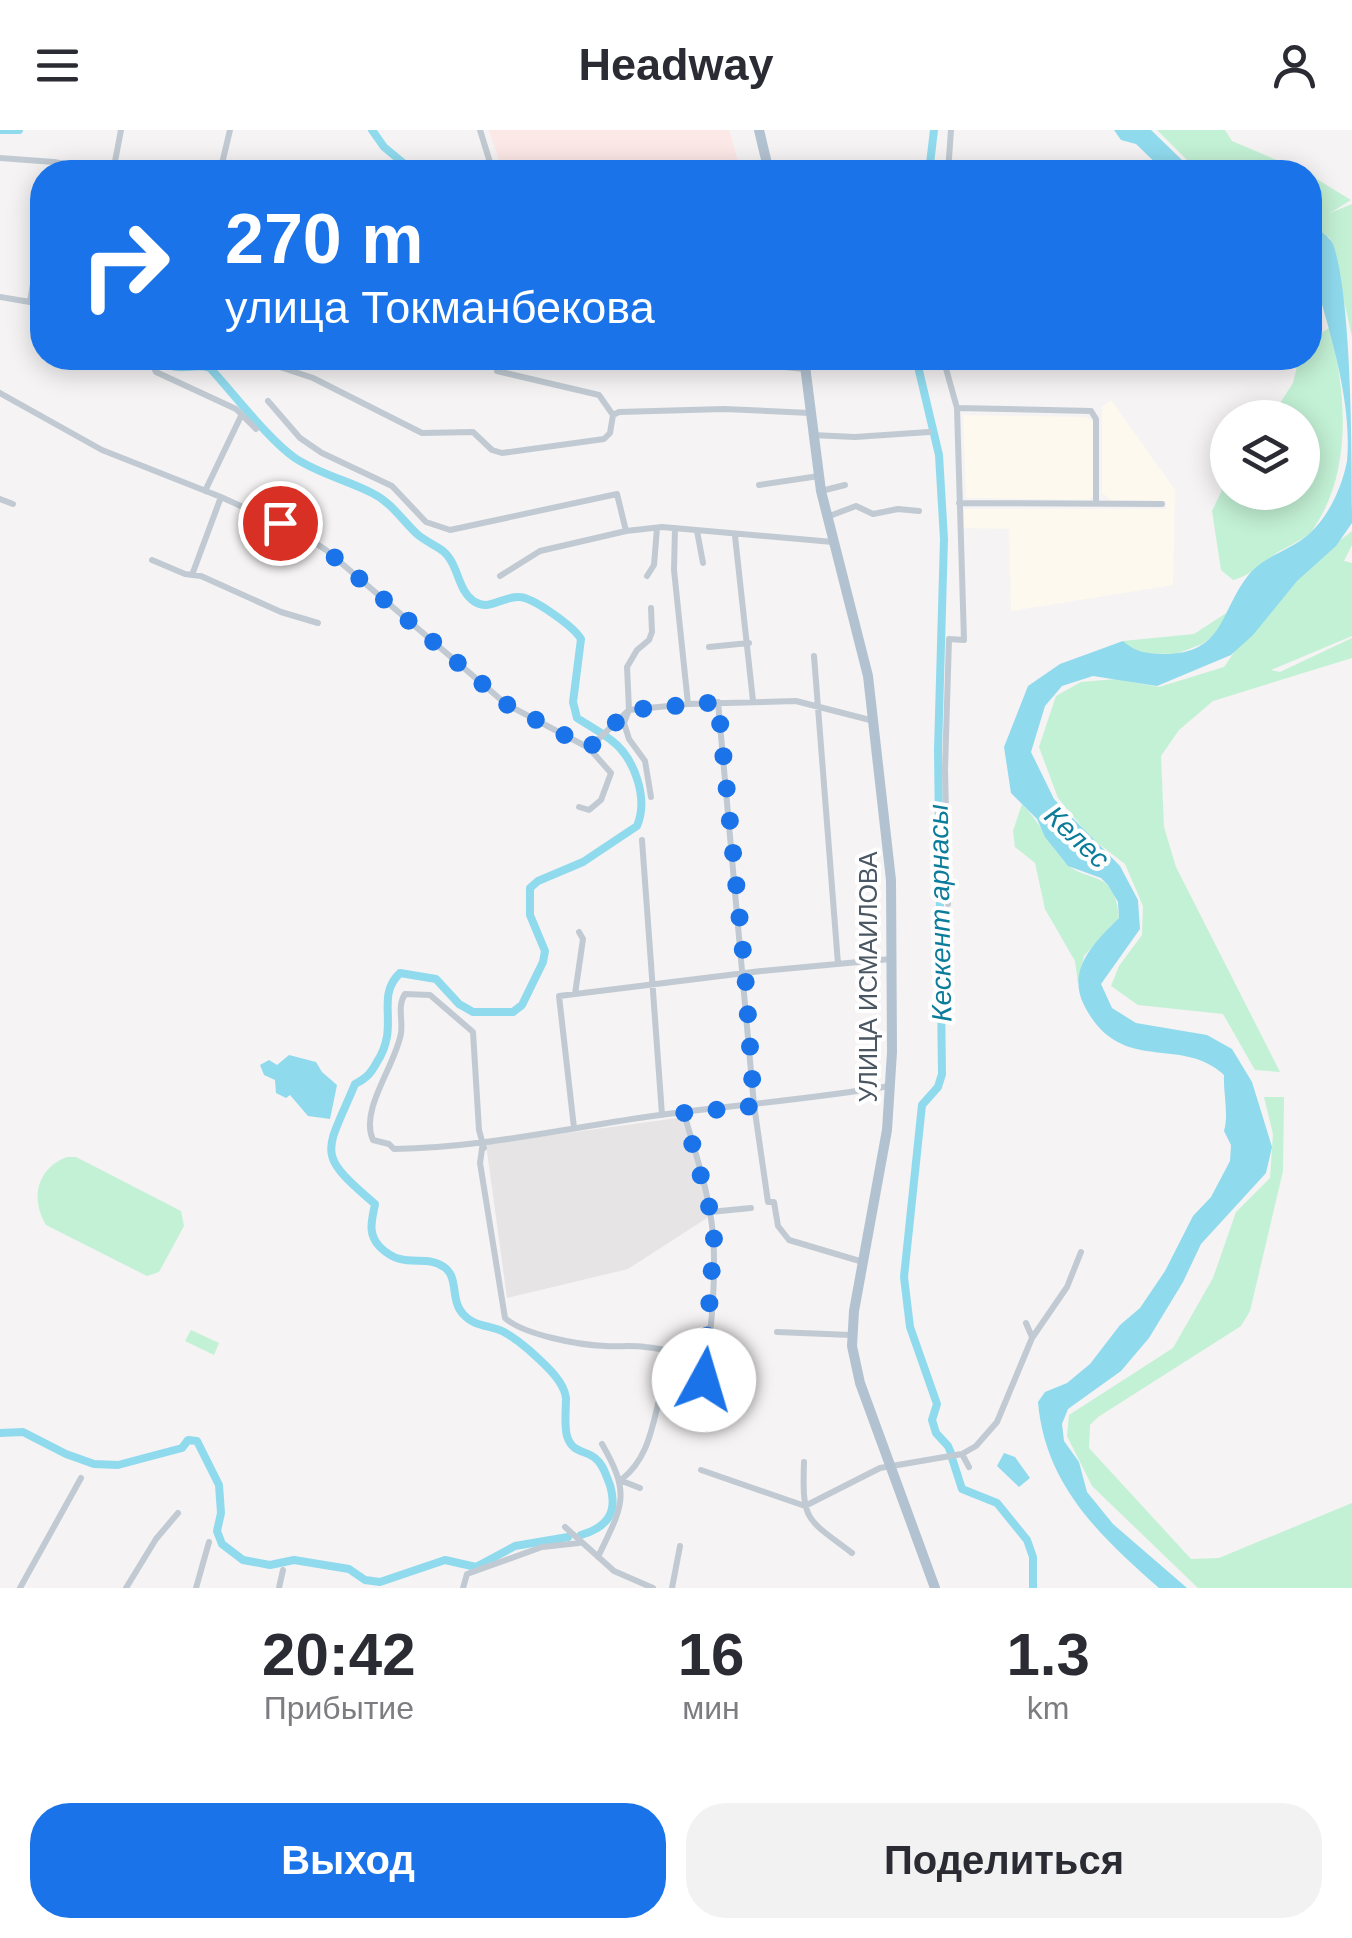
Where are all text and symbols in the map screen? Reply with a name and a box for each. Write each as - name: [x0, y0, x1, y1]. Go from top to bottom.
- icon: menu: [30, 38, 85, 93]
- icon: person: [1267, 38, 1322, 93]
- text: Headway: [578, 39, 774, 90]
- icon: right: [60, 200, 190, 330]
- text: 270 m: [225, 200, 423, 278]
- text: улица Токманбекова: [225, 282, 655, 333]
- map controls: [1210, 400, 1320, 510]
- button: layers: [1210, 400, 1320, 510]
- pin: [238, 481, 323, 566]
- icon: arrive: [253, 496, 308, 551]
- water label: Келес: [1039, 800, 1115, 874]
- water label: Кескент арнасы: [923, 803, 957, 1022]
- street label: УЛИЦА ИСМАИЛОВА: [854, 851, 882, 1103]
- position arrow: [652, 1328, 756, 1432]
- text: 20:42: [262, 1621, 416, 1688]
- text: 16: [678, 1621, 744, 1688]
- text: 1.3: [1006, 1621, 1090, 1688]
- text: Прибытие: [264, 1690, 414, 1726]
- text: мин: [682, 1690, 740, 1726]
- text: km: [1027, 1690, 1069, 1726]
- button: Выход: [30, 1803, 666, 1918]
- button: Поделиться: [686, 1803, 1322, 1918]

